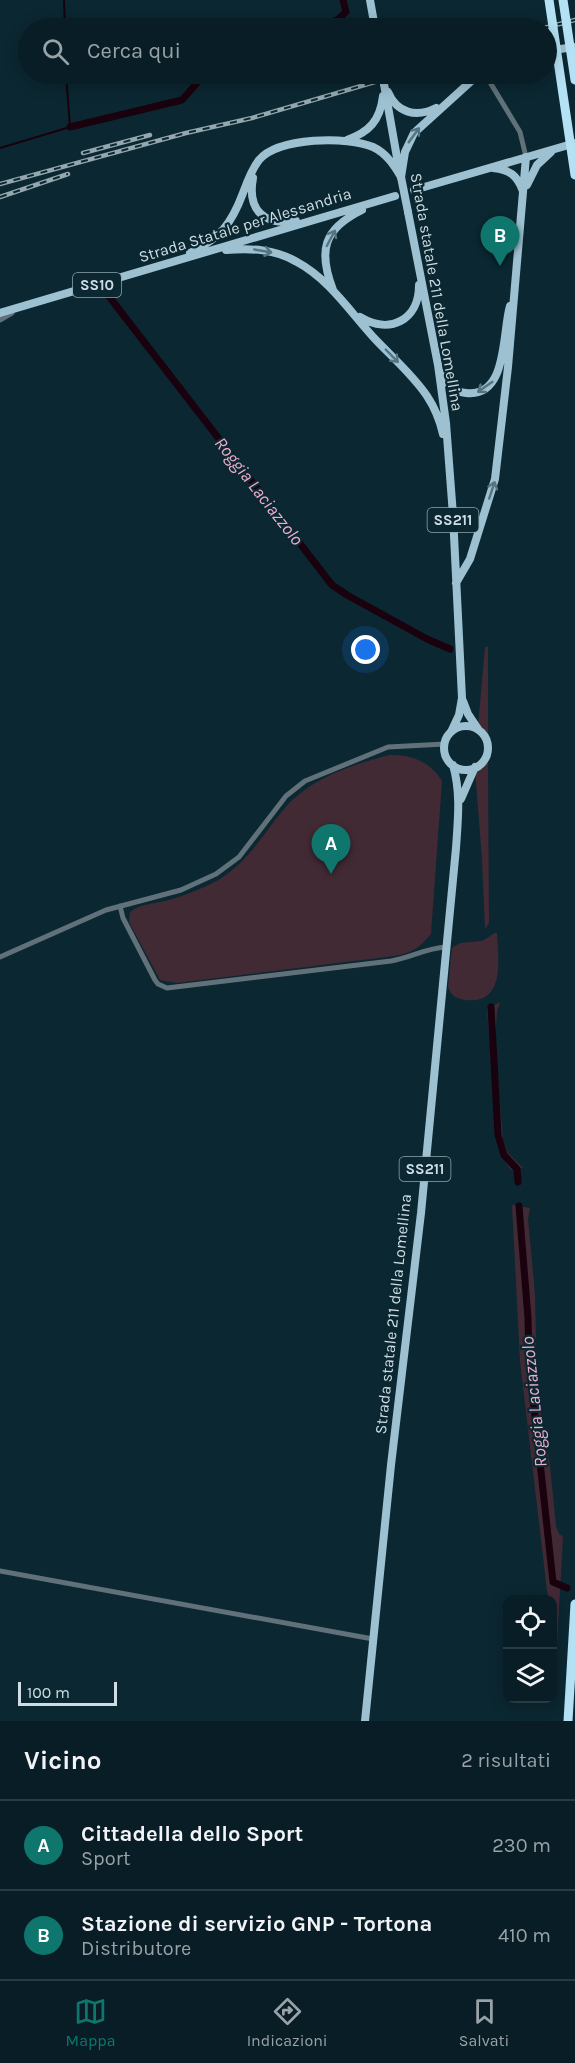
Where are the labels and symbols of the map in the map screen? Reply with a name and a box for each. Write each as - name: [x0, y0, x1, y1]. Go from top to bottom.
- one-way arrow: [408, 127, 421, 143]
- street label: Strada statale 211 della Lomellina: [407, 171, 467, 413]
- street label: Strada Statale per Alessandria: [136, 184, 354, 266]
- pin: B: [480, 216, 520, 266]
- one-way arrow: [325, 229, 337, 247]
- one-way arrow: [253, 245, 272, 256]
- road number: SS10: [73, 273, 121, 297]
- one-way arrow: [385, 349, 399, 364]
- one-way arrow: [478, 381, 494, 393]
- water label: Roggia Laciazzolo: [210, 432, 308, 550]
- one-way arrow: [487, 481, 498, 500]
- road number: SS211: [428, 508, 478, 532]
- your location: [351, 635, 380, 664]
- pin: A: [312, 824, 350, 874]
- road number: SS211: [400, 1157, 450, 1181]
- street label: Strada statale 211 della Lomellina: [371, 1193, 415, 1435]
- water label: Roggia Laciazzolo: [516, 1335, 552, 1468]
- scale bar: [18, 1679, 117, 1706]

